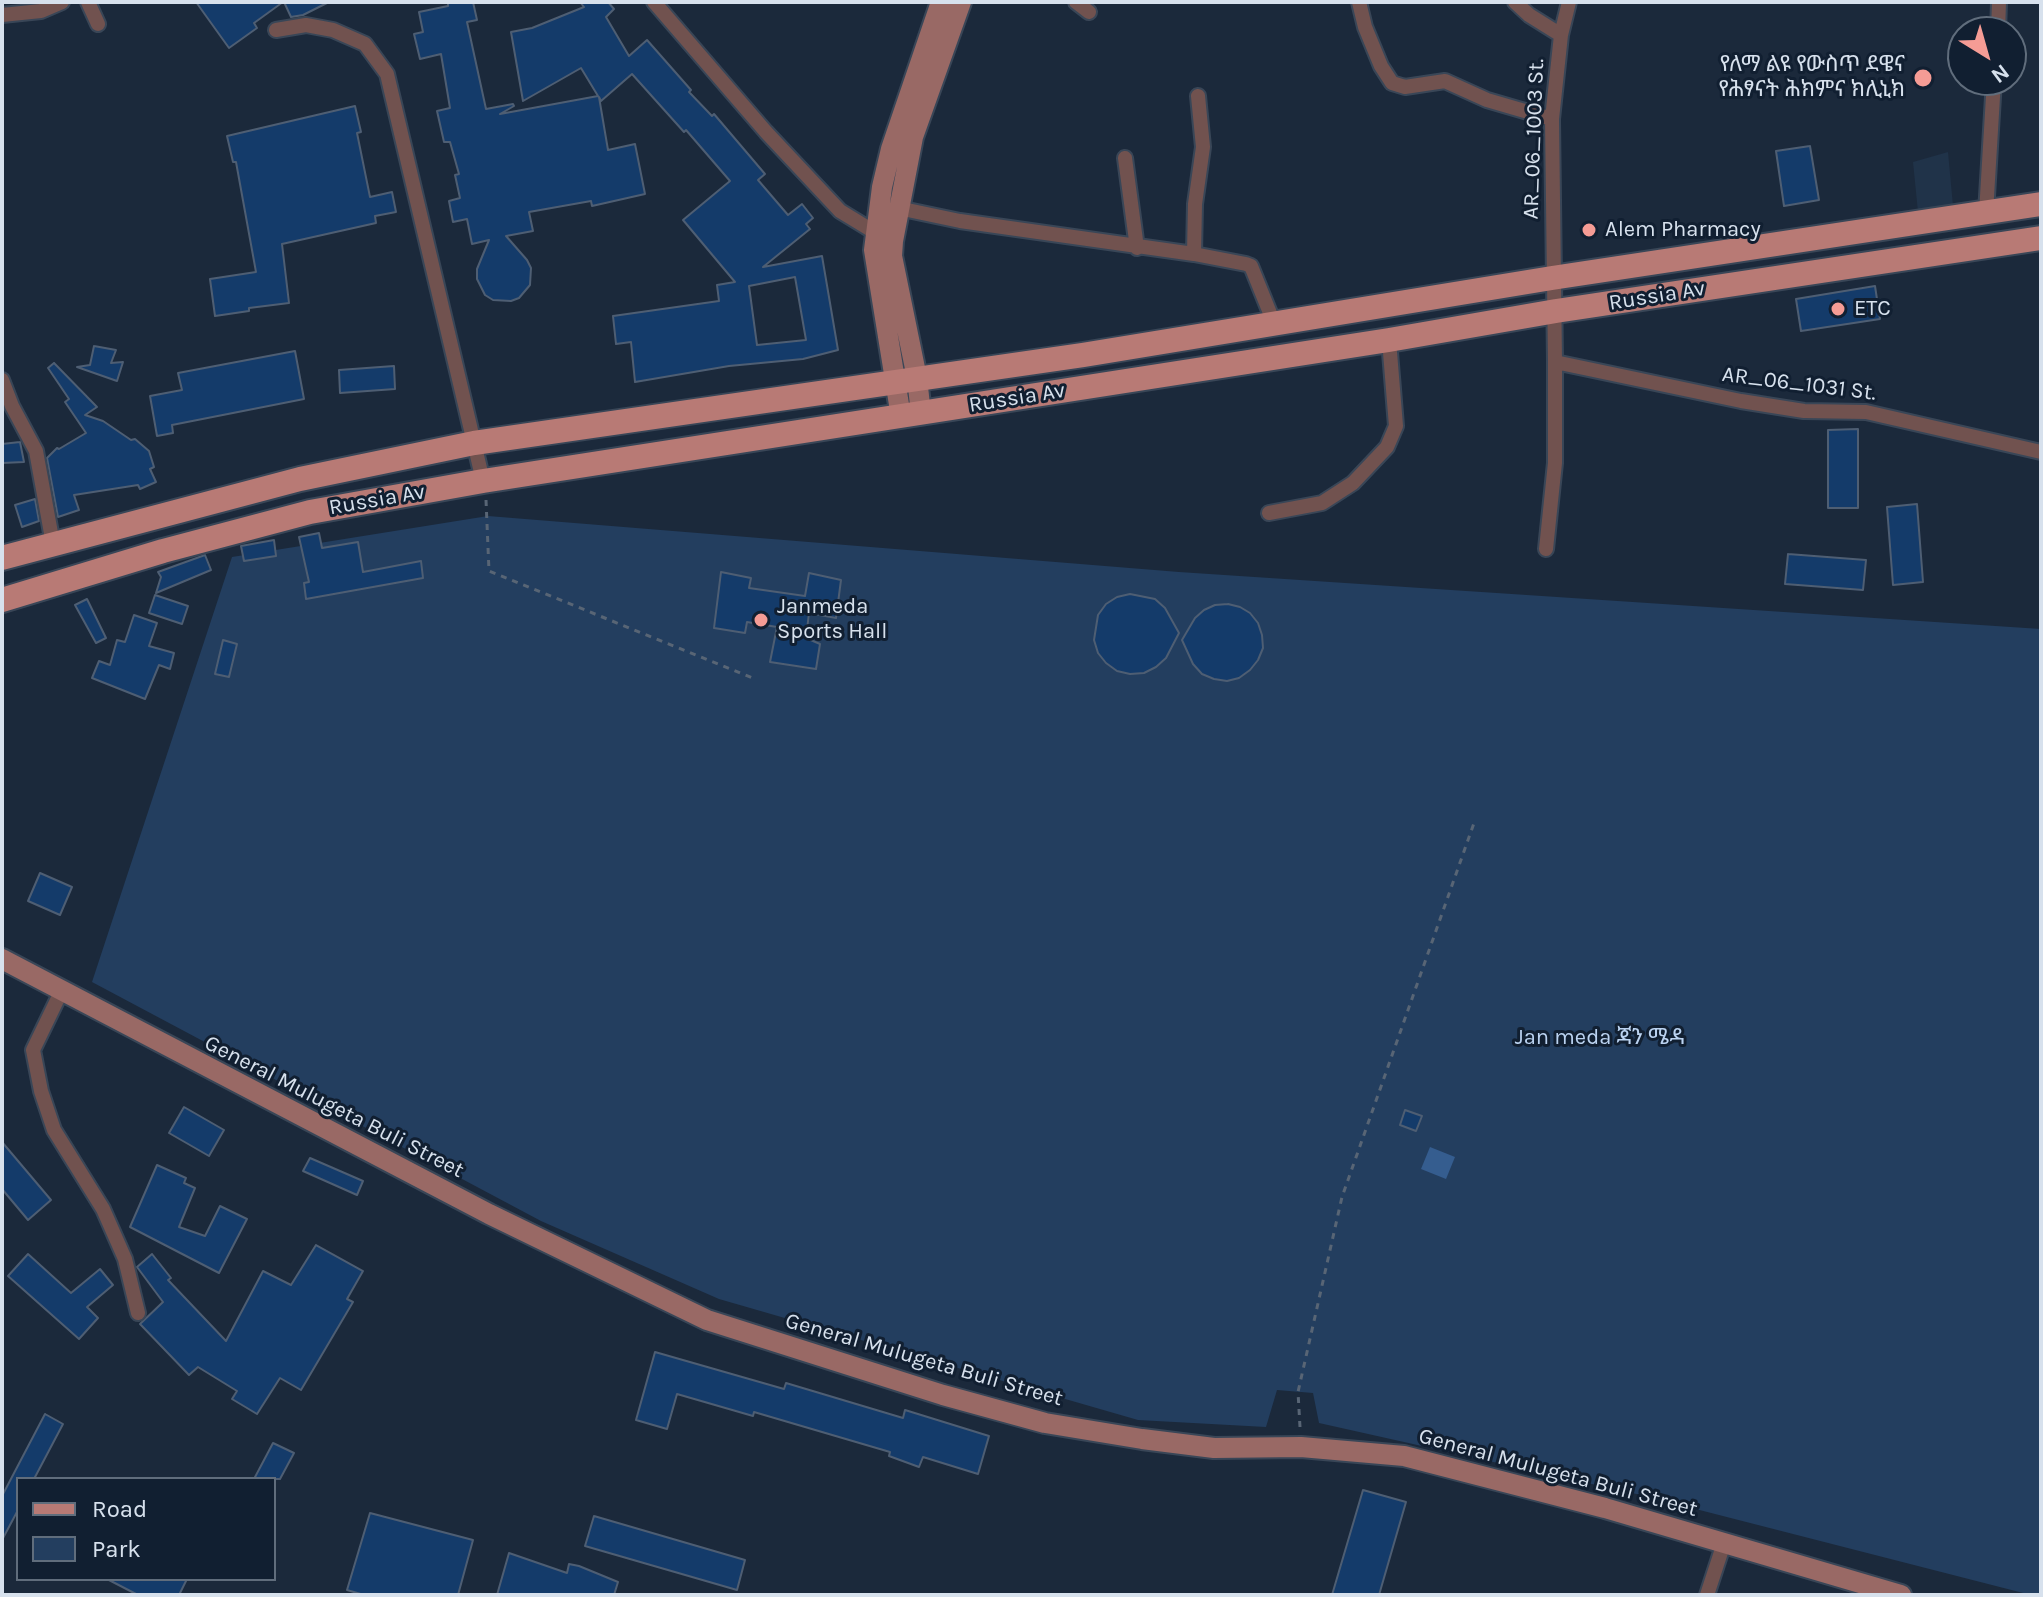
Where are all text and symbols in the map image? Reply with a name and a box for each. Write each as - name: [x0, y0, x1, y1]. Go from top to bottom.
- north arrow: [1947, 16, 2027, 96]
- place label: የለማ ልዩ የውስጥ ደዌና የሕፃናት ሕክምና ክሊኒክ: [1719, 52, 1905, 104]
- street label: AR_06_1003 St.: [1518, 58, 1550, 220]
- text: N: [1986, 58, 2014, 89]
- marker: የለማ ልዩ የውስጥ ደዌና የሕፃናት ሕክምና ክሊኒክ: [1912, 67, 1934, 89]
- place label: Alem Pharmacy: [1605, 217, 1761, 243]
- marker: Alem Pharmacy: [1580, 221, 1598, 239]
- street label: Russia Av: [1607, 275, 1707, 317]
- place label: ETC: [1854, 296, 1891, 322]
- marker: ETC: [1829, 300, 1847, 318]
- street label: AR_06_1031 St.: [1720, 361, 1878, 407]
- street label: Russia Av: [967, 377, 1067, 419]
- street label: Russia Av: [327, 479, 427, 521]
- place label: Janmeda Sports Hall: [777, 594, 887, 646]
- marker: Janmeda Sports Hall: [752, 611, 770, 629]
- park label: Jan meda ጃን ሜዳ: [1515, 1025, 1685, 1051]
- street label: General Mulugeta Buli Street: [200, 1030, 468, 1184]
- street label: General Mulugeta Buli Street: [782, 1308, 1066, 1412]
- street label: General Mulugeta Buli Street: [1416, 1423, 1700, 1523]
- legend: [16, 1477, 276, 1581]
- text: Road: [92, 1495, 147, 1523]
- text: Park: [92, 1535, 141, 1563]

